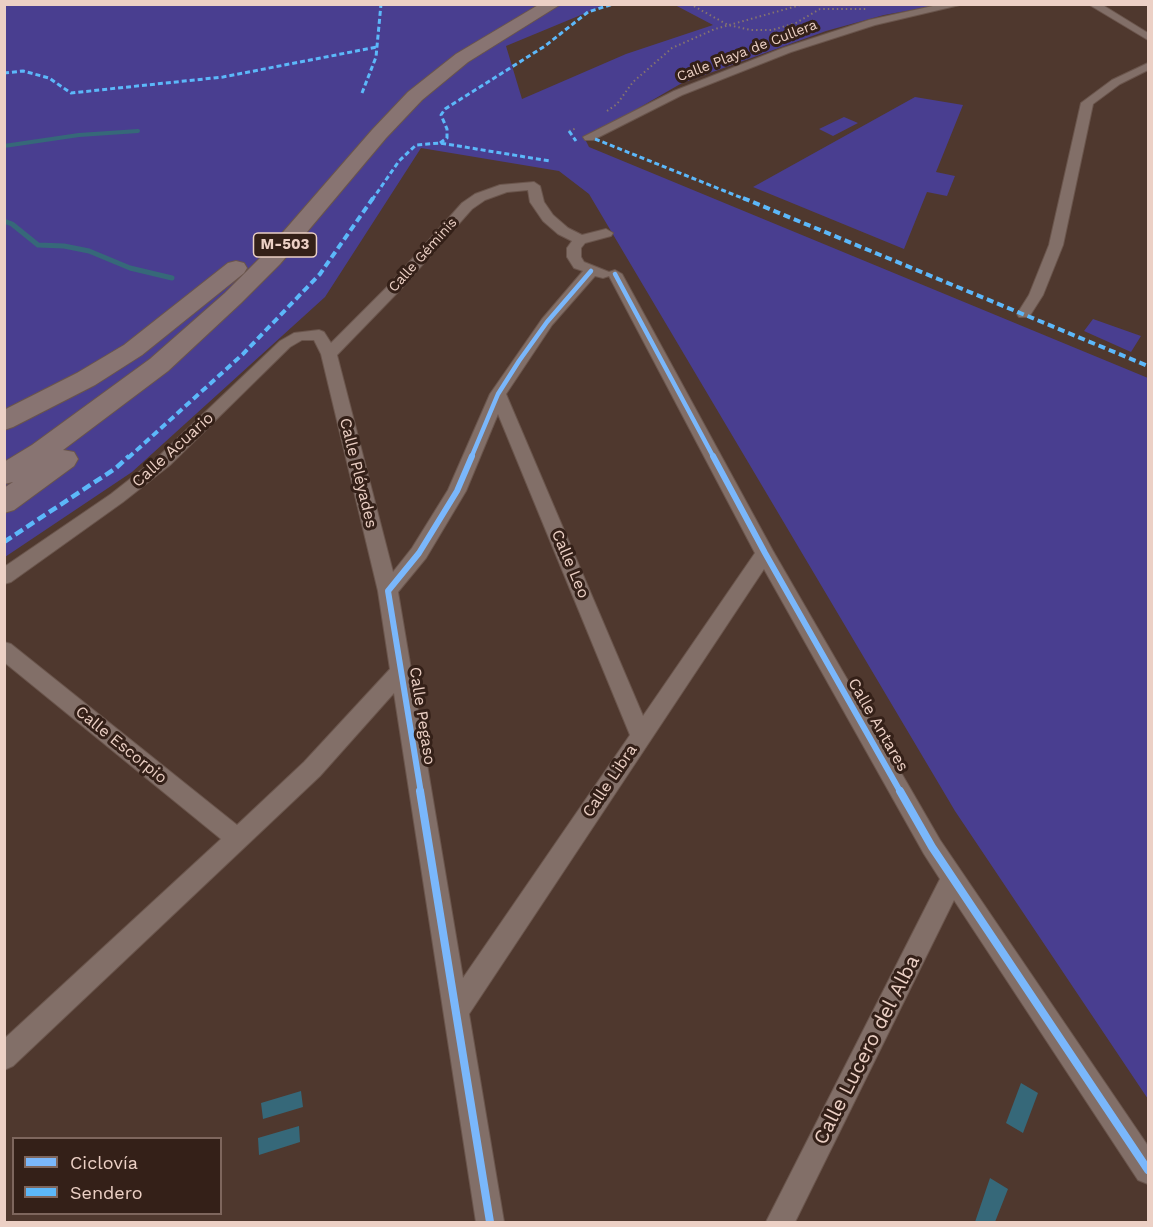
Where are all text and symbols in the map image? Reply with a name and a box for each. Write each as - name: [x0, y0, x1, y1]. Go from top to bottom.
- street label: Calle Playa de Cullera: [674, 16, 820, 86]
- street label: Calle Géminis: [385, 214, 461, 296]
- road number: M-503: [254, 233, 316, 257]
- street label: Calle Acuario: [128, 408, 218, 492]
- street label: Calle Pléyades: [335, 416, 381, 530]
- street label: Calle Leo: [547, 527, 593, 601]
- street label: Calle Pegaso: [405, 666, 439, 766]
- street label: Calle Antares: [844, 675, 912, 775]
- street label: Calle Escorpio: [71, 702, 171, 788]
- street label: Calle Libra: [579, 741, 641, 821]
- street label: Calle Lucero del Alba: [809, 951, 925, 1149]
- legend: [12, 1137, 222, 1215]
- text: Ciclovía: [70, 1152, 138, 1173]
- text: Sendero: [70, 1182, 143, 1203]

